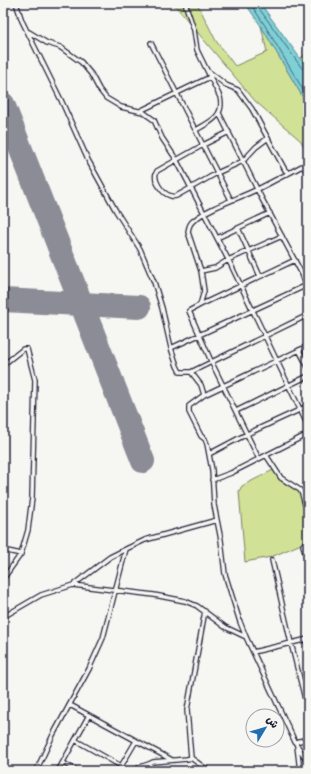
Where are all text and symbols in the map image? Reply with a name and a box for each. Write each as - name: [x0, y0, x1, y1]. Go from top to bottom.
- north arrow: [245, 708, 285, 748]
- text: ش: [263, 715, 280, 732]

